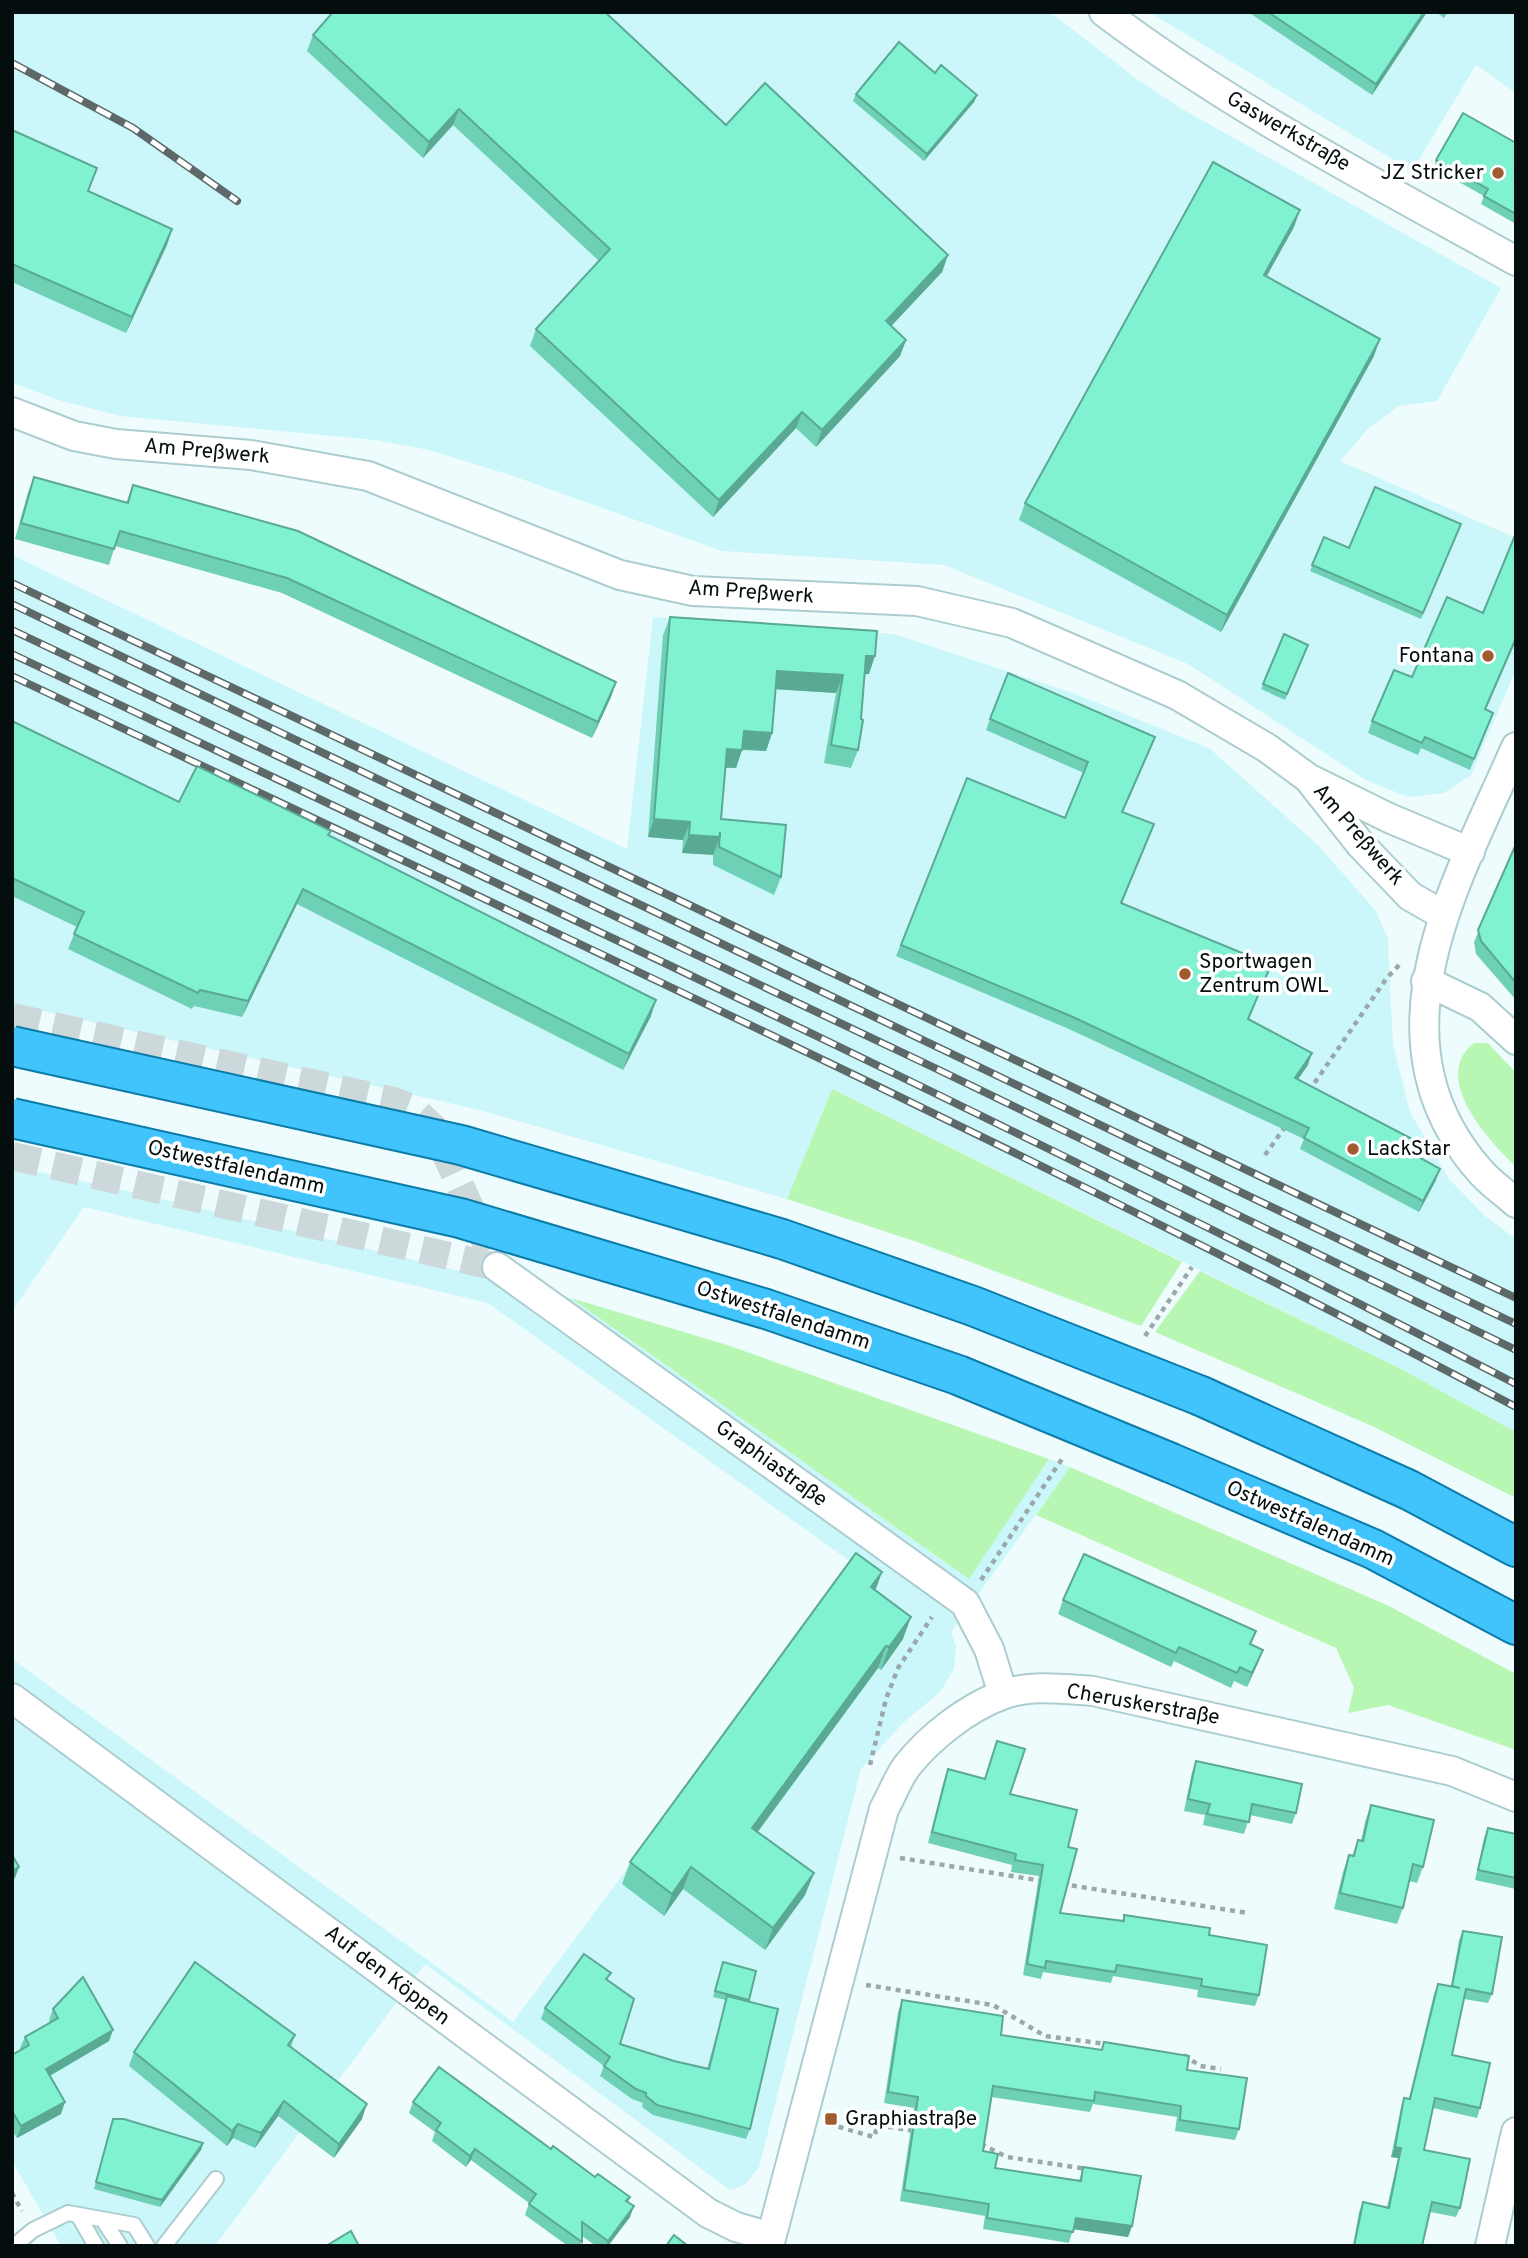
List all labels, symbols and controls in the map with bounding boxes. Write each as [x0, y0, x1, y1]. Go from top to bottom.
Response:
street label: Gaswerkstraße [1221, 86, 1355, 178]
place label: JZ Stricker [1380, 160, 1484, 187]
marker: JZ Stricker [1490, 165, 1506, 181]
street label: Am Preßwerk [143, 433, 271, 471]
street label: Am Preßwerk [687, 575, 815, 611]
place label: Fontana [1399, 643, 1474, 670]
marker: Fontana [1480, 648, 1496, 664]
street label: Am Preßwerk [1306, 778, 1410, 892]
place label: Sportwagen Zentrum OWL [1199, 949, 1329, 1000]
marker: Sportwagen Zentrum OWL [1177, 966, 1193, 982]
street label: Ostwestfalendamm [145, 1134, 327, 1202]
place label: LackStar [1367, 1136, 1450, 1163]
marker: LackStar [1345, 1141, 1361, 1157]
street label: Ostwestfalendamm [693, 1275, 873, 1357]
street label: Graphiastraße [710, 1414, 832, 1514]
street label: Ostwestfalendamm [1222, 1475, 1398, 1573]
street label: Cheruskerstraße [1064, 1678, 1222, 1732]
street label: Auf den Köppen [319, 1920, 455, 2032]
place label: Graphiastraße [845, 2106, 977, 2133]
marker: Graphiastraße [823, 2111, 839, 2127]

